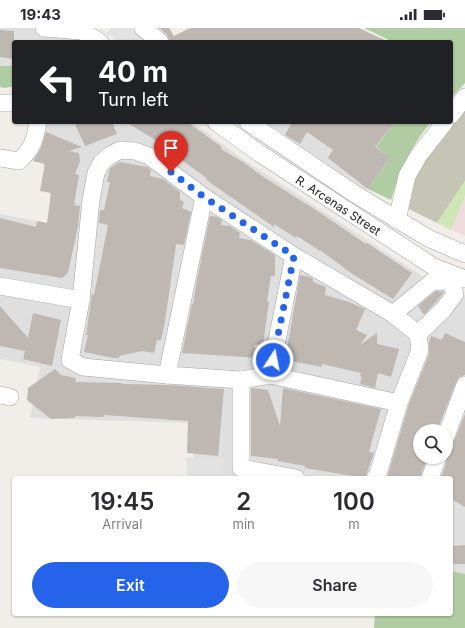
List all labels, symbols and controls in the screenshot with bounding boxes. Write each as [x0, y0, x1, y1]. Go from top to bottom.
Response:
text: 19:43 [20, 5, 61, 24]
text: 40 m [98, 55, 168, 89]
icon: left [32, 56, 84, 108]
text: Turn left [98, 89, 168, 110]
pin [154, 131, 188, 172]
icon: arrive [160, 137, 182, 159]
street label: R. Arcenas Street [293, 172, 384, 238]
position arrow [252, 339, 294, 381]
map controls [413, 424, 453, 464]
button: search [413, 424, 453, 464]
text: 19:45 [90, 487, 154, 516]
text: 2 [236, 487, 251, 516]
text: 100 [333, 487, 375, 516]
text: Arrival [102, 516, 142, 532]
text: min [233, 516, 255, 532]
text: m [348, 516, 360, 532]
button: Exit [32, 562, 229, 608]
button: Share [237, 562, 433, 608]

